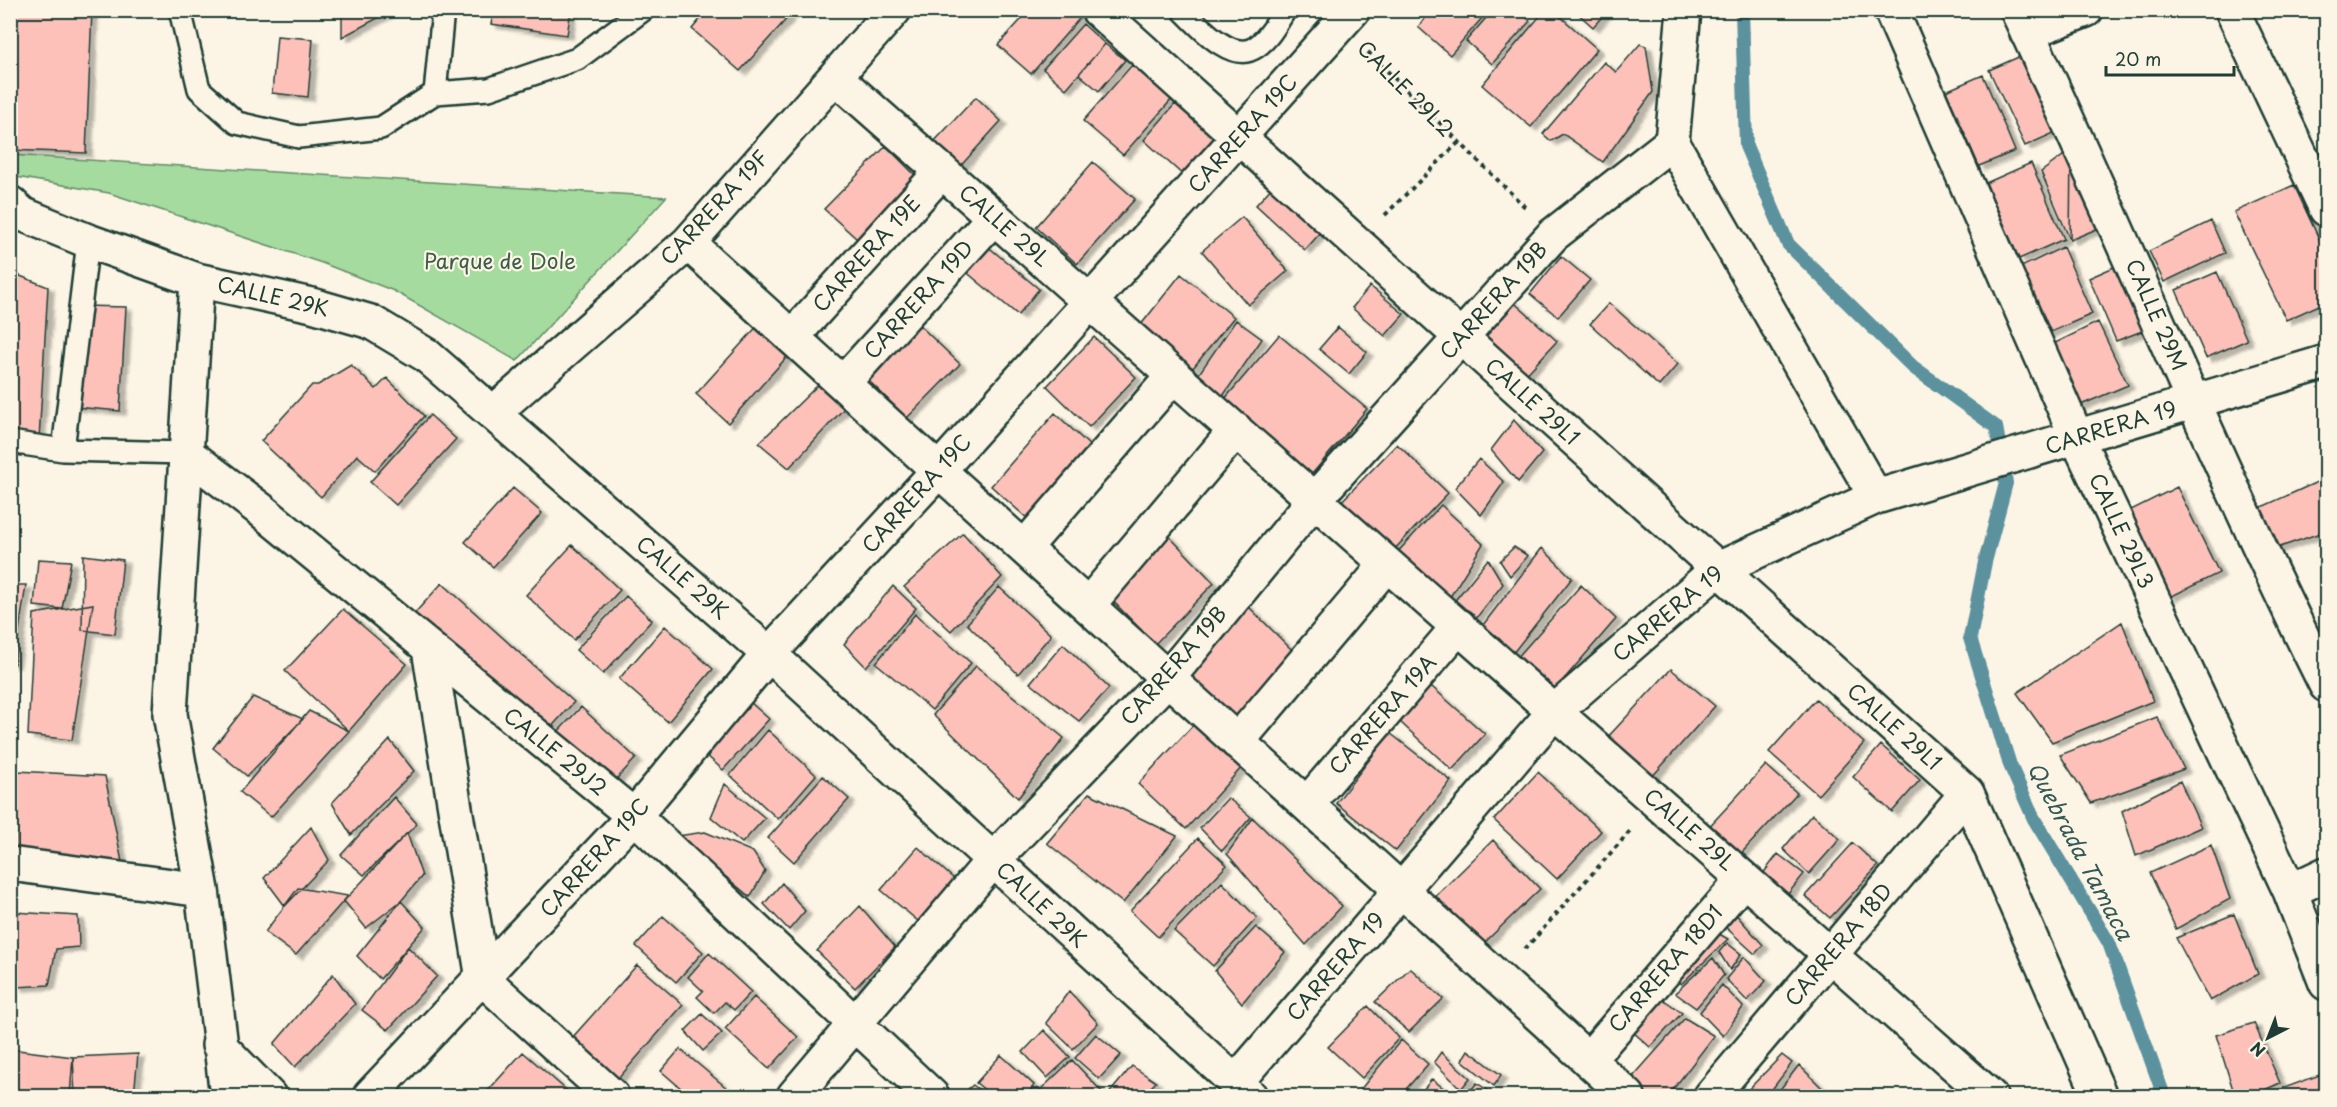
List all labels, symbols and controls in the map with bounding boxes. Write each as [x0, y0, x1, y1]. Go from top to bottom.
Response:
street label: CALLE 29L2 [1351, 32, 1462, 143]
scale bar [2106, 39, 2234, 77]
text: 20 m [2115, 45, 2161, 72]
street label: CARRERA 19C [1179, 66, 1304, 199]
street label: CARRERA 19F [652, 142, 775, 271]
street label: CALLE 29L [953, 176, 1058, 273]
street label: CARRERA 19E [804, 187, 927, 318]
street label: CARRERA 19D [855, 232, 980, 365]
street label: CARRERA 19B [1431, 234, 1554, 366]
park label: Parque de Dole [424, 244, 576, 276]
street label: CALLE 29M [2119, 253, 2197, 375]
street label: CALLE 29K [214, 267, 333, 323]
street label: CALLE 29L1 [1479, 349, 1588, 452]
street label: CARRERA 19 [2041, 391, 2180, 461]
street label: CARRERA 19C [853, 426, 978, 559]
street label: CALLE 29L3 [2082, 467, 2164, 593]
street label: CALLE 29K [630, 527, 737, 626]
street label: CARRERA 19 [1604, 557, 1729, 668]
street label: CARRERA 19B [1112, 598, 1233, 731]
street label: CARRERA 19A [1320, 646, 1443, 781]
street label: CALLE 29L1 [1841, 674, 1950, 777]
street label: CALLE 29J2 [497, 699, 615, 802]
water label: Quebrada Tamaca [2020, 755, 2143, 946]
street label: CALLE 29L [1638, 780, 1743, 877]
street label: CARRERA 19C [531, 790, 656, 923]
street label: CALLE 29K [990, 853, 1095, 954]
street label: CARRERA 18D [1776, 875, 1899, 1012]
street label: CARRERA 18D1 [1600, 897, 1729, 1039]
street label: CARRERA 19 [1278, 904, 1391, 1027]
north arrow [2238, 1008, 2298, 1068]
text: N [2245, 1037, 2270, 1063]

